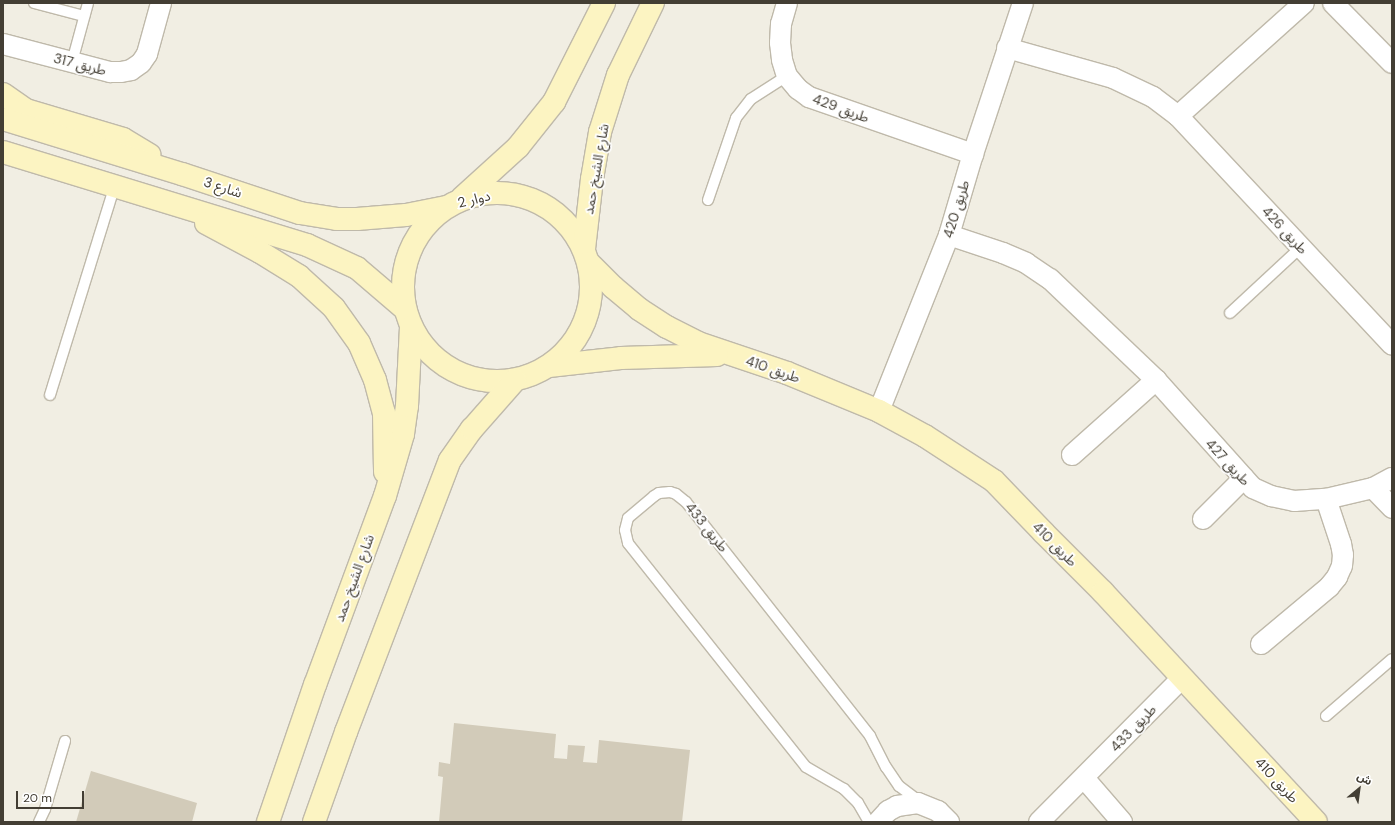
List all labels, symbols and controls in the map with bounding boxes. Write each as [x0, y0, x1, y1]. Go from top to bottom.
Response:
street label: طريق 317 [52, 49, 108, 79]
street label: طريق 429 [810, 90, 872, 126]
street label: شارع الشيخ حمد [580, 122, 612, 216]
street label: شارع 3 [202, 173, 244, 201]
street label: طريق 420 [939, 178, 973, 240]
street label: دوار 2 [456, 187, 492, 211]
street label: طريق 426 [1259, 203, 1311, 257]
street label: طريق 410 [744, 352, 802, 386]
street label: طريق 427 [1202, 435, 1254, 489]
street label: طريق 433 [682, 499, 732, 555]
street label: طريق 410 [1029, 518, 1081, 570]
street label: شارع الشيخ حمد [330, 532, 378, 624]
street label: طريق 433 [1107, 701, 1159, 755]
street label: طريق 410 [1252, 754, 1302, 806]
north arrow [1339, 769, 1379, 809]
text: ش [1355, 769, 1375, 788]
scale bar [18, 783, 86, 809]
text: 20 m [23, 790, 52, 806]

